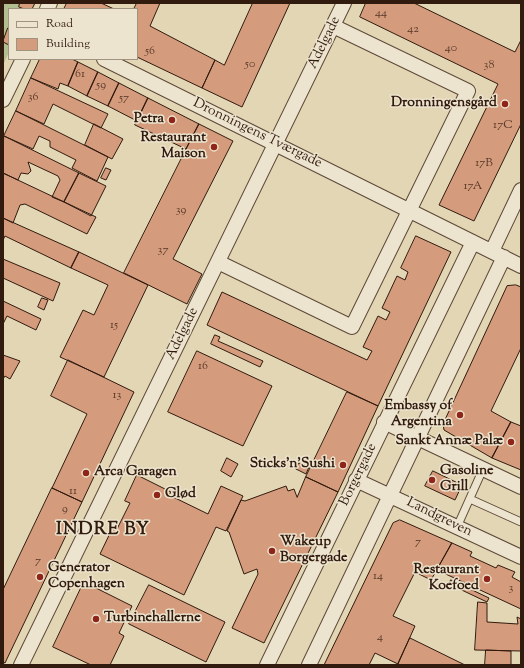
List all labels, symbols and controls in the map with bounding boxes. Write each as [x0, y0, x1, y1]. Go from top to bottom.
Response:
house number: 44 [375, 7, 387, 21]
legend [8, 8, 138, 60]
street label: Adelgade [305, 14, 345, 72]
text: Road [46, 15, 73, 33]
house number: 42 [407, 23, 419, 37]
text: Building [46, 35, 90, 53]
house number: 40 [445, 42, 457, 56]
house number: 56 [145, 45, 155, 59]
house number: 50 [245, 58, 255, 72]
house number: 38 [484, 59, 494, 73]
house number: 61 [75, 68, 85, 82]
house number: 59 [96, 79, 106, 93]
house number: 36 [28, 91, 38, 105]
house number: 57 [119, 92, 129, 106]
street label: Dronningens Tværgade [190, 95, 324, 173]
place label: Dronningensgård [391, 96, 497, 112]
marker: Dronningensgård [500, 99, 510, 109]
place label: Petra [134, 112, 164, 128]
marker: Petra [167, 115, 177, 125]
house number: 17C [493, 119, 513, 133]
place label: Restaurant Maison [141, 131, 206, 164]
marker: Restaurant Maison [209, 142, 219, 152]
house number: 17B [475, 157, 493, 171]
house number: 17A [463, 180, 483, 194]
house number: 39 [176, 204, 186, 218]
house number: 37 [158, 244, 168, 258]
street label: Adelgade [163, 305, 203, 363]
house number: 15 [110, 319, 118, 333]
house number: 16 [198, 360, 208, 374]
house number: 13 [113, 389, 121, 403]
place label: Embassy of Argentina [385, 399, 452, 432]
marker: Embassy of Argentina [455, 410, 465, 420]
place label: Sankt Annæ Palæ [395, 434, 503, 450]
marker: Sankt Annæ Palæ [506, 437, 516, 447]
street label: Borgergade [337, 441, 381, 509]
place label: Sticks'n'Sushi [250, 457, 335, 473]
marker: Sticks'n'Sushi [338, 460, 348, 470]
place label: Gasoline Grill [440, 464, 494, 496]
place label: Arca Garagen [94, 465, 177, 481]
marker: Arca Garagen [81, 468, 91, 478]
marker: Gasoline Grill [427, 475, 437, 485]
house number: 11 [69, 485, 77, 499]
place label: Glød [165, 487, 196, 503]
marker: Glød [152, 490, 162, 500]
street label: Landgreven [403, 495, 475, 541]
house number: 9 [62, 503, 68, 517]
district label: INDRE BY [56, 520, 150, 542]
place label: Wakeup Borgergade [280, 535, 348, 568]
house number: 7 [415, 536, 421, 550]
marker: Wakeup Borgergade [267, 546, 277, 556]
house number: 7 [35, 555, 41, 569]
place label: Generator Copenhagen [48, 561, 125, 594]
place label: Restaurant Koefoed [414, 563, 479, 596]
house number: 14 [373, 570, 383, 584]
marker: Generator Copenhagen [35, 572, 45, 582]
marker: Restaurant Koefoed [482, 574, 492, 584]
house number: 3 [509, 582, 513, 596]
place label: Turbinehallerne [104, 611, 201, 627]
marker: Turbinehallerne [91, 614, 101, 624]
house number: 4 [377, 631, 383, 645]

